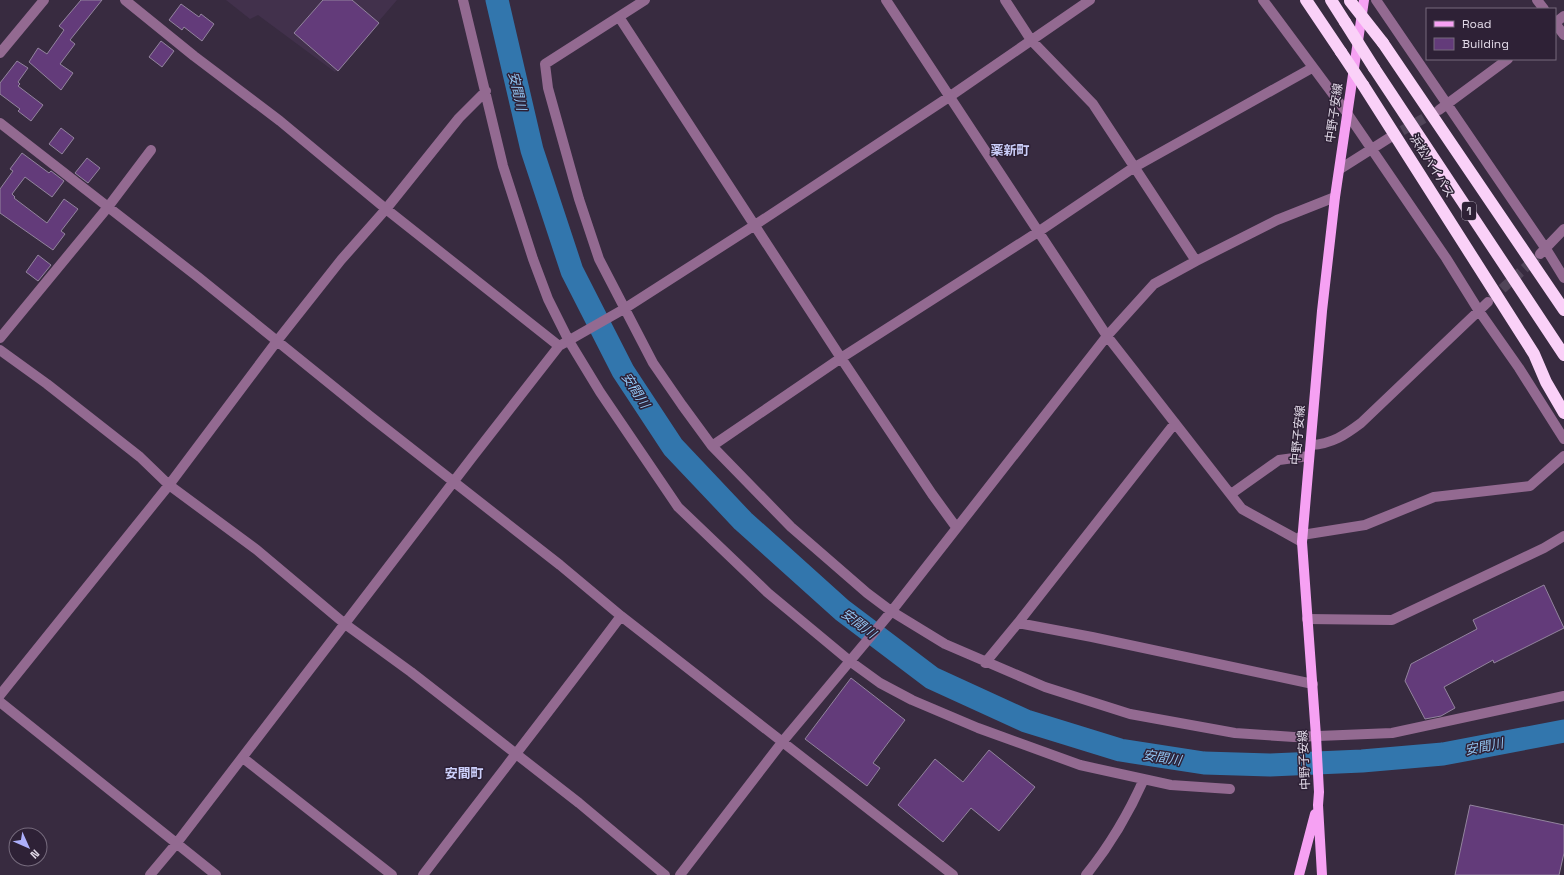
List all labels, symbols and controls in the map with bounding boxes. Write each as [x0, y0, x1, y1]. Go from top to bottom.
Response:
legend [1426, 8, 1556, 60]
text: Road [1462, 16, 1491, 32]
text: Building [1462, 36, 1509, 52]
water label: 安間川 [505, 70, 531, 114]
street label: 中野子安線 [1322, 82, 1346, 144]
street label: 浜松バイパス [1406, 131, 1458, 201]
district label: 薬新町 [990, 142, 1030, 159]
road number: 1 [1462, 202, 1476, 220]
water label: 安間川 [618, 369, 654, 413]
street label: 中野子安線 [1287, 404, 1309, 466]
water label: 安間川 [838, 605, 881, 643]
street label: 中野子安線 [1294, 730, 1314, 790]
water label: 安間川 [1463, 734, 1507, 759]
water label: 安間川 [1141, 746, 1184, 769]
district label: 安間町 [444, 765, 484, 782]
north arrow [8, 827, 48, 867]
text: N [28, 847, 43, 862]

